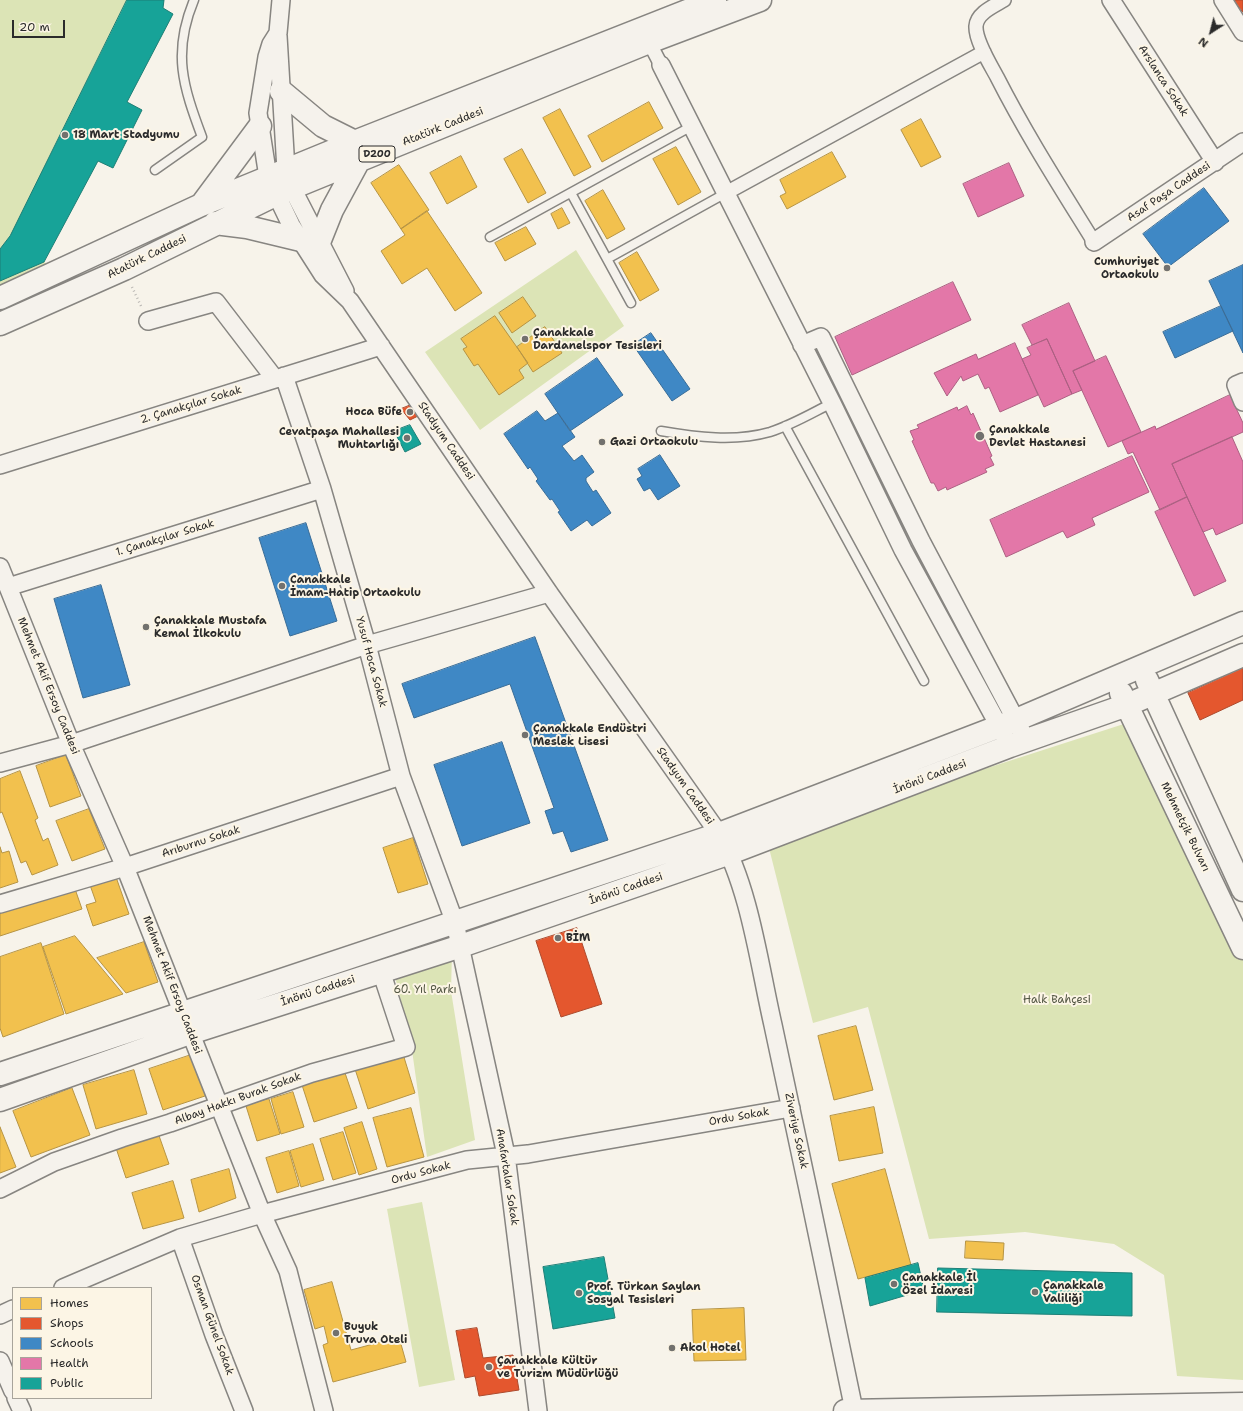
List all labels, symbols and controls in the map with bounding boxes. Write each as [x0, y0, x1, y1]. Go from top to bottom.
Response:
scale bar [14, 12, 67, 38]
north arrow [1191, 12, 1231, 52]
text: 20 m [19, 19, 50, 35]
text: N [1196, 33, 1212, 51]
street label: Arslanca Sokak [1135, 43, 1191, 119]
street label: Atatürk Caddesi [400, 105, 486, 149]
place label: 18 Mart Stadyumu [73, 128, 180, 142]
marker: 18 Mart Stadyumu [60, 130, 70, 140]
road number: D200 [359, 146, 395, 162]
street label: Asaf Paşa Caddesi [1125, 159, 1213, 225]
street label: Atatürk Caddesi [105, 232, 189, 282]
place label: Cumhuriyet Ortaokulu [1094, 255, 1159, 281]
marker: Cumhuriyet Ortaokulu [1162, 263, 1172, 273]
place label: Çanakkale Dardanelspor Tesisleri [533, 326, 662, 352]
marker: Çanakkale Dardanelspor Tesisleri [520, 334, 530, 344]
street label: 2. Çanakçılar Sokak [139, 383, 243, 427]
street label: Stadyum Caddesi [415, 399, 477, 483]
place label: Hoca Büfe [346, 405, 402, 419]
marker: Hoca Büfe [405, 407, 415, 417]
place label: Çanakkale Devlet Hastanesi [989, 423, 1086, 449]
place label: Cevatpaşa Mahallesi Muhtarlığı [279, 425, 399, 451]
marker: Çanakkale Devlet Hastanesi [974, 430, 986, 442]
marker: Cevatpaşa Mahallesi Muhtarlığı [402, 433, 412, 443]
place label: Gazi Ortaokulu [610, 435, 698, 449]
marker: Gazi Ortaokulu [597, 437, 607, 447]
street label: 1. Çanakçılar Sokak [114, 517, 216, 559]
place label: Çanakkale İmam-Hatip Ortaokulu [290, 573, 421, 599]
marker: Çanakkale İmam-Hatip Ortaokulu [277, 581, 287, 591]
place label: Çanakkale Mustafa Kemal İlkokulu [154, 614, 266, 640]
street label: Mehmet Akif Ersoy Caddesi [14, 615, 82, 757]
street label: Yusuf Hoca Sokak [353, 615, 389, 709]
marker: Çanakkale Mustafa Kemal İlkokulu [141, 622, 151, 632]
place label: Çanakkale Endüstri Meslek Lisesi [533, 722, 646, 748]
marker: Çanakkale Endüstri Meslek Lisesi [520, 730, 530, 740]
street label: Stadyum Caddesi [653, 745, 717, 827]
street label: İnönü Caddesi [892, 757, 968, 797]
street label: Mehmetçik Bulvarı [1158, 780, 1212, 874]
street label: Arıburnu Sokak [160, 823, 242, 861]
street label: İnönü Caddesi [587, 870, 665, 908]
street label: Mehmet Akif Ersoy Caddesi [140, 914, 204, 1056]
place label: BİM [566, 931, 590, 945]
marker: BİM [553, 933, 563, 943]
street label: İnönü Caddesi [279, 973, 357, 1009]
park label: 60. Yıl Parkı [393, 983, 457, 997]
park label: Halk Bahçesi [1023, 993, 1091, 1007]
street label: Albay Hakkı Burak Sokak [173, 1070, 303, 1128]
street label: Ziveriye Sokak [782, 1092, 810, 1170]
street label: Ordu Sokak [708, 1105, 770, 1129]
street label: Anafartalar Sokak [493, 1127, 521, 1227]
street label: Ordu Sokak [390, 1159, 452, 1187]
place label: Çanakkale İl Özel İdaresi [902, 1271, 977, 1297]
street label: Osman Günel Sokak [188, 1273, 236, 1377]
marker: Çanakkale İl Özel İdaresi [889, 1279, 899, 1289]
place label: Çanakkale Valiliği [1043, 1279, 1104, 1305]
place label: Prof. Türkan Saylan Sosyal Tesisleri [587, 1280, 701, 1306]
legend [12, 1287, 152, 1399]
marker: Çanakkale Valiliği [1030, 1287, 1040, 1297]
marker: Prof. Türkan Saylan Sosyal Tesisleri [574, 1288, 584, 1298]
text: Homes [50, 1295, 89, 1311]
text: Shops [50, 1315, 84, 1331]
place label: Buyuk Truva Oteli [344, 1320, 407, 1346]
marker: Buyuk Truva Oteli [331, 1328, 341, 1338]
text: Schools [50, 1335, 94, 1351]
place label: Akol Hotel [680, 1341, 741, 1355]
marker: Akol Hotel [667, 1343, 677, 1353]
place label: Çanakkale Kültür ve Turizm Müdürlüğü [497, 1354, 619, 1380]
text: Health [50, 1355, 89, 1371]
marker: Çanakkale Kültür ve Turizm Müdürlüğü [484, 1362, 494, 1372]
text: Public [50, 1375, 84, 1391]

